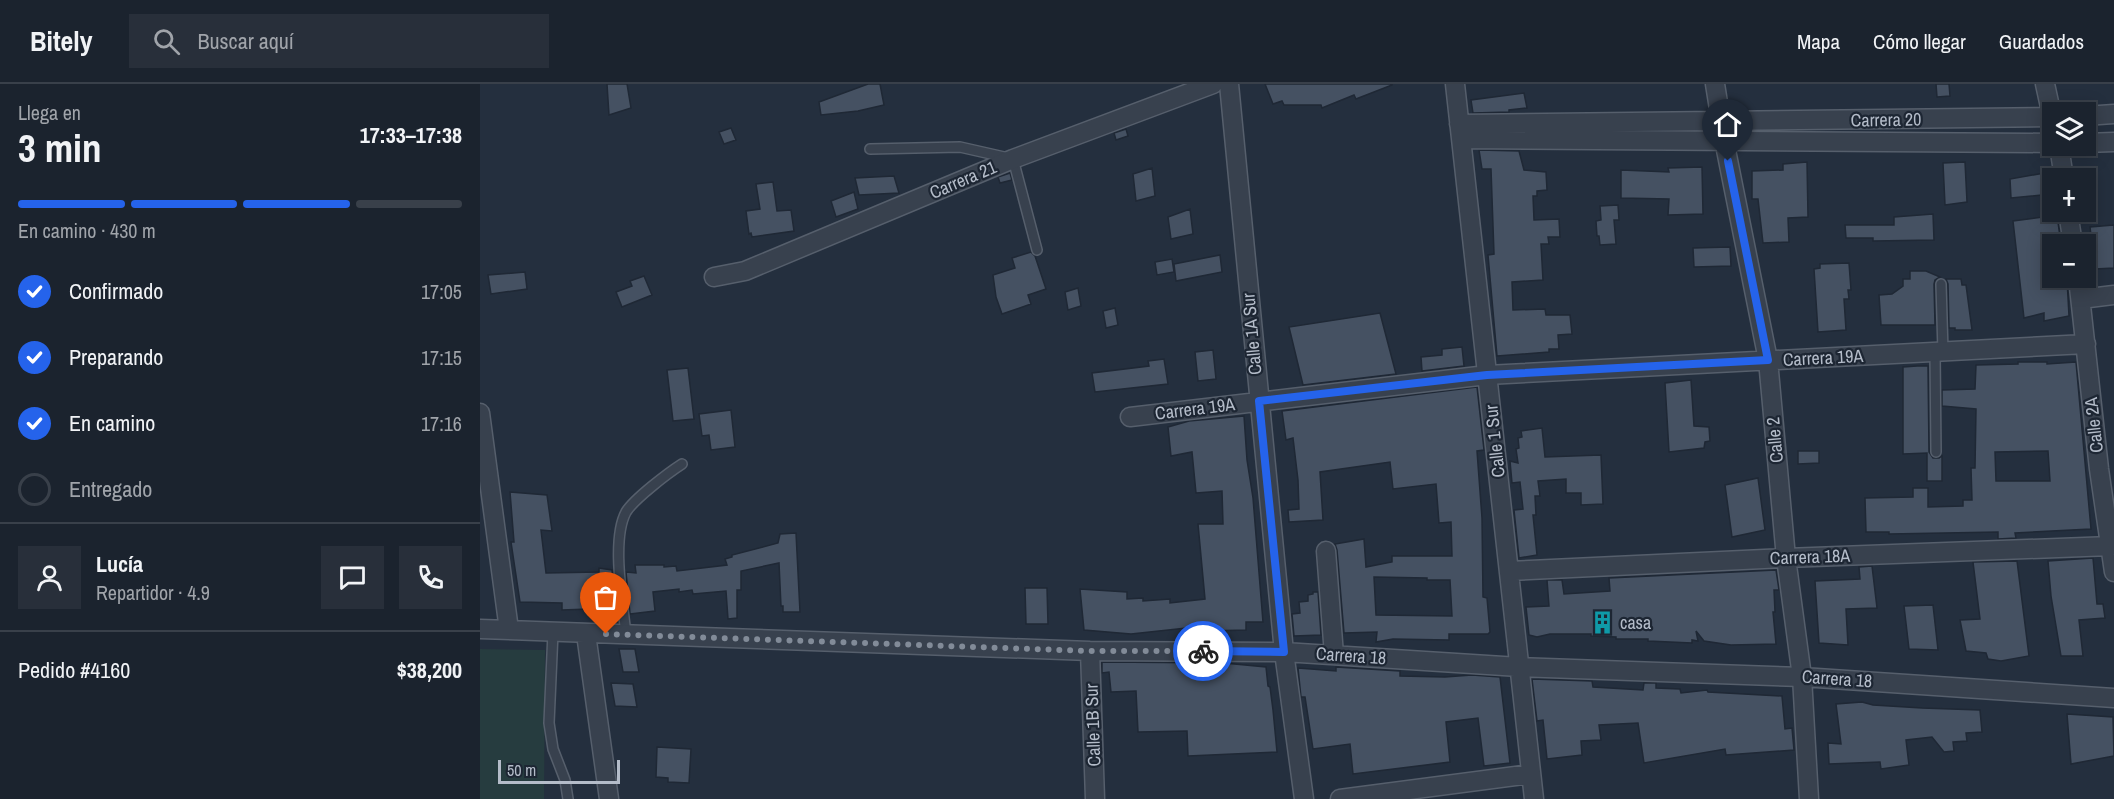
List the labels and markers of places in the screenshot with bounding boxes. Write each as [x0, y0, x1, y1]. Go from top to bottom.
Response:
pin [1702, 99, 1753, 161]
pin [580, 572, 631, 634]
building icon: casa [1589, 610, 1615, 636]
place label: casa [1620, 610, 1651, 635]

